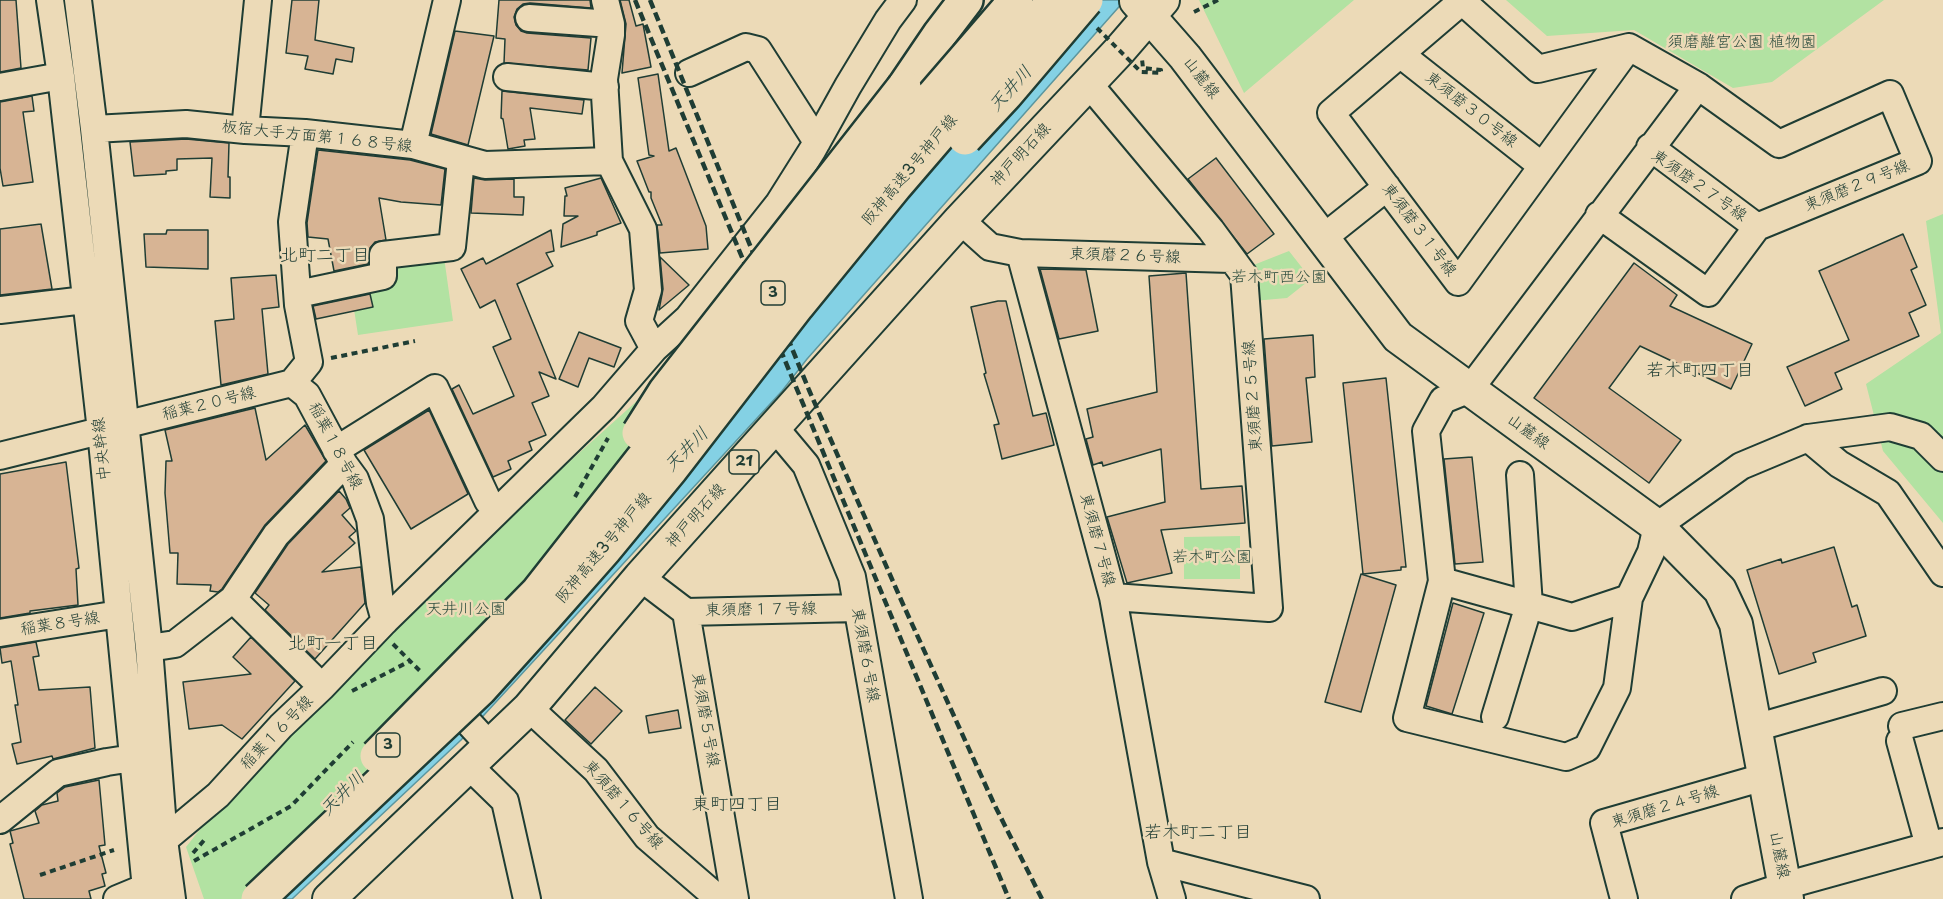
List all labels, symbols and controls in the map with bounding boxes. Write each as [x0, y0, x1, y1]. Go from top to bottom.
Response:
park label: 須磨離宮公園 植物園 [1667, 33, 1817, 53]
street label: 山麓線 [1179, 53, 1223, 103]
water label: 天井川 [985, 62, 1037, 116]
street label: 東須磨３０号線 [1421, 68, 1521, 152]
street label: 阪神高速3号神戸線 [858, 111, 962, 229]
street label: 板宿大手方面第１６８号線 [221, 117, 413, 157]
street label: 神戸明石線 [987, 119, 1055, 191]
street label: 東須磨２７号線 [1648, 146, 1750, 226]
street label: 東須磨２９号線 [1801, 156, 1913, 216]
street label: 東須磨３１号線 [1378, 179, 1460, 281]
street label: 東須磨２６号線 [1069, 244, 1181, 268]
district label: 北町二丁目 [280, 245, 370, 267]
park label: 若木町西公園 [1231, 268, 1327, 288]
road number: 3 [761, 281, 785, 305]
street label: 東須磨２５号線 [1240, 339, 1266, 453]
district label: 若木町四丁目 [1646, 360, 1754, 382]
street label: 稲葉２０号線 [160, 383, 258, 425]
street label: 稲葉１８号線 [304, 399, 366, 493]
street label: 山麓線 [1503, 410, 1553, 454]
street label: 中央幹線 [89, 416, 115, 482]
water label: 天井川 [660, 423, 714, 477]
road number: 21 [729, 450, 759, 474]
street label: 神戸明石線 [662, 480, 730, 552]
street label: 阪神高速3号神戸線 [552, 489, 656, 607]
street label: 東須磨７号線 [1075, 491, 1119, 589]
park label: 若木町公園 [1172, 548, 1252, 568]
street label: 東須磨１７号線 [705, 599, 817, 621]
park label: 天井川公園 [426, 600, 506, 620]
street label: 東須磨６号線 [847, 606, 883, 704]
street label: 稲葉８号線 [19, 608, 101, 640]
district label: 北町一丁目 [288, 633, 378, 655]
street label: 東須磨５号線 [687, 671, 723, 769]
street label: 稲葉１６号線 [237, 692, 317, 774]
road number: 3 [376, 733, 400, 757]
street label: 東須磨１６号線 [579, 756, 667, 854]
water label: 天井川 [316, 767, 370, 821]
street label: 東須磨２４号線 [1609, 781, 1721, 833]
district label: 東町四丁目 [692, 794, 782, 816]
district label: 若木町二丁目 [1144, 822, 1252, 844]
street label: 山麓線 [1765, 830, 1793, 880]

